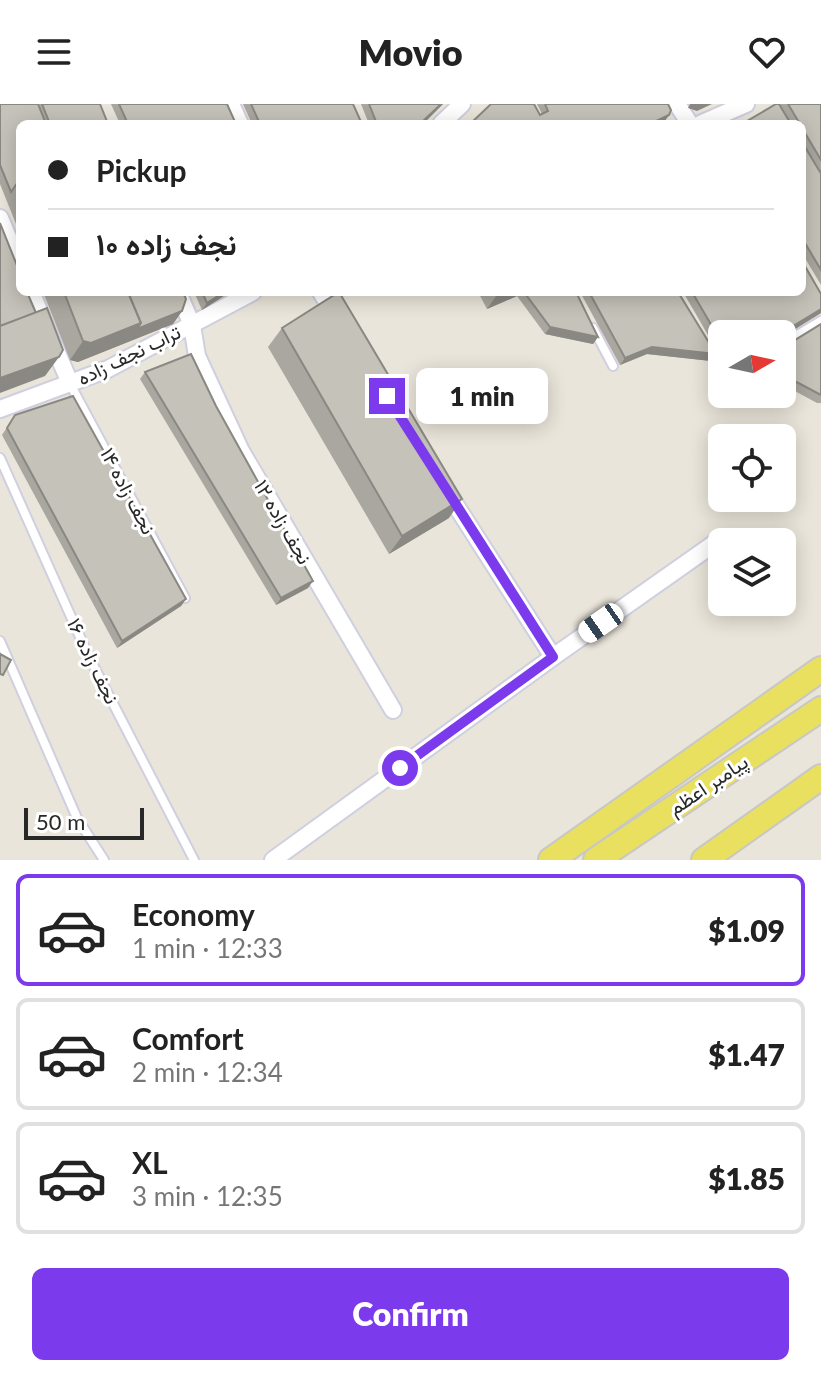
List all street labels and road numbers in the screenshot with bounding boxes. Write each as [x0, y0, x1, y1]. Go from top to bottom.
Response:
street label: تراب نجف زاده [73, 319, 185, 391]
street label: نجف زاده ۱۴ [94, 443, 162, 539]
street label: نجف زاده ۱۲ [248, 475, 318, 569]
street label: نجف زاده ۱۶ [61, 614, 125, 708]
street label: پیامبر اعظم [663, 749, 754, 822]

